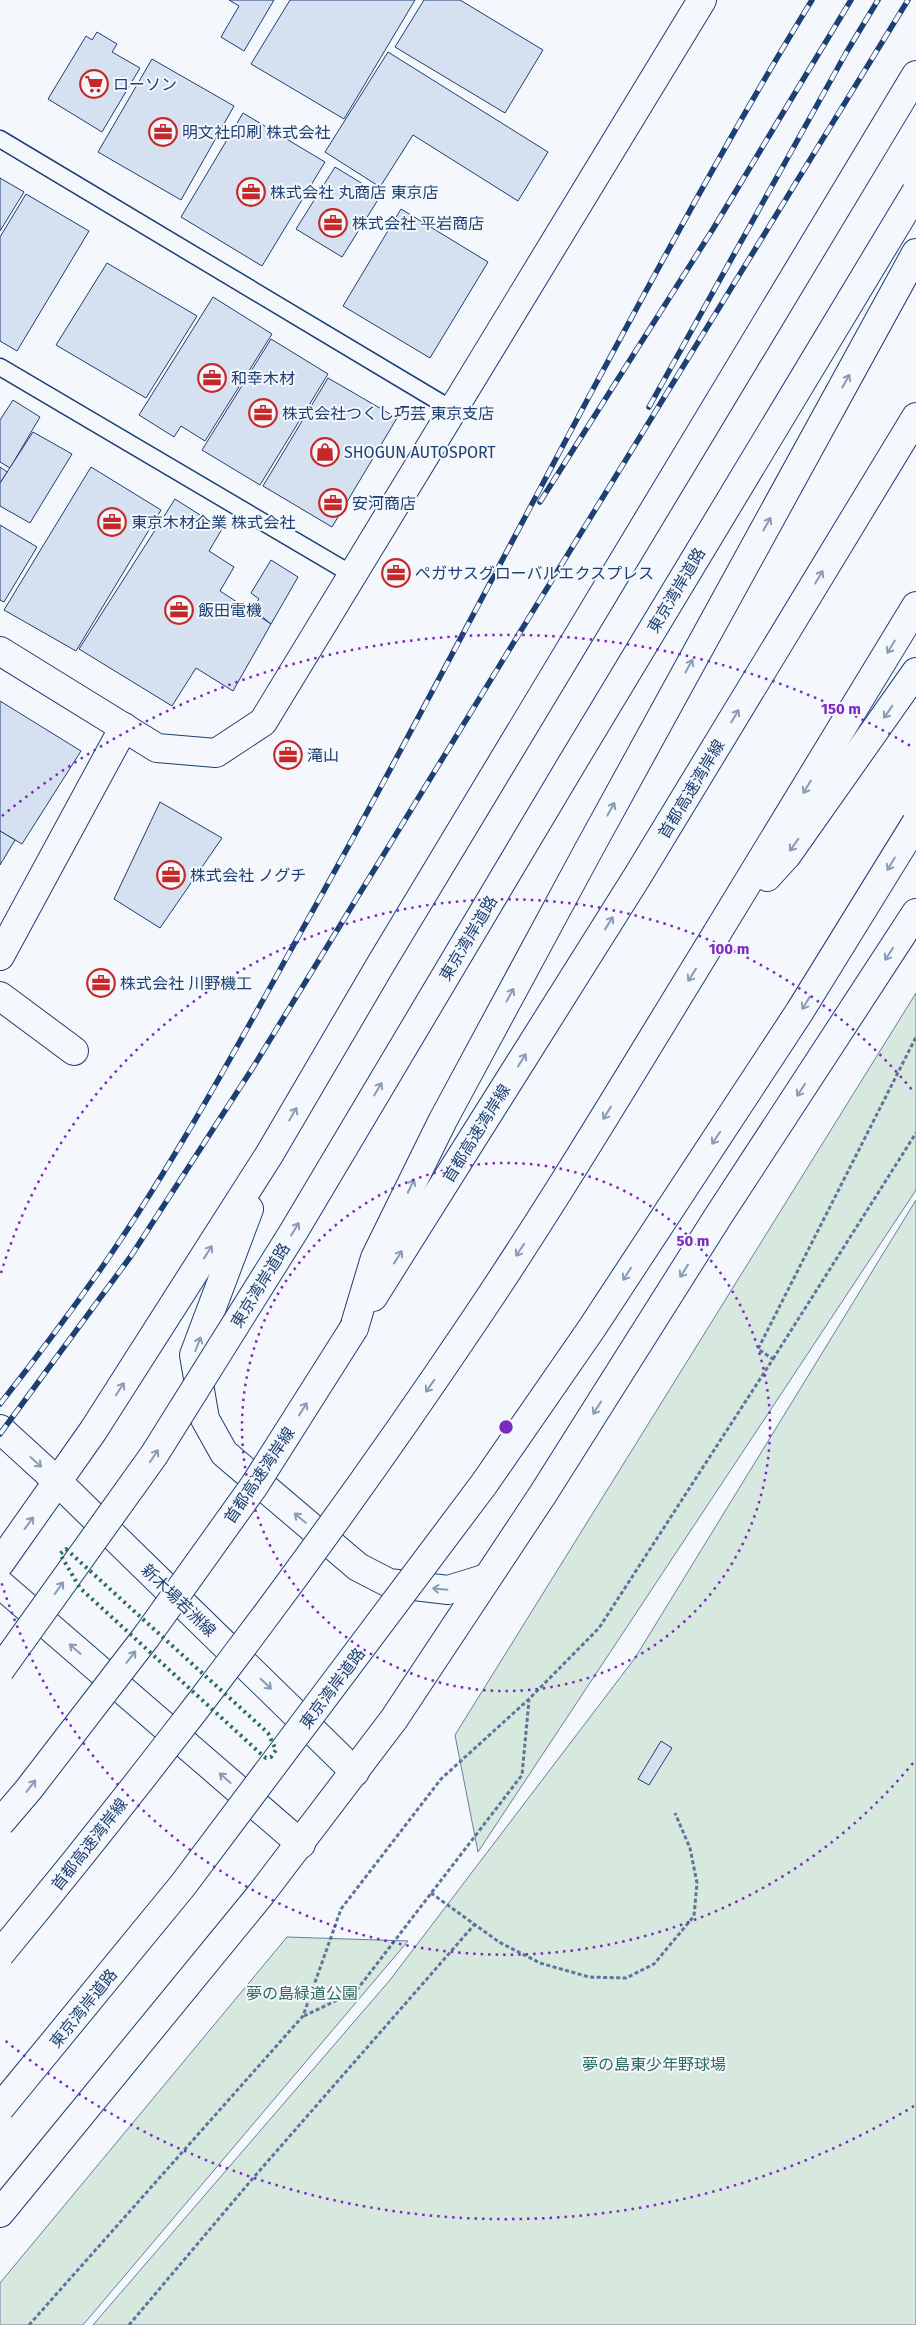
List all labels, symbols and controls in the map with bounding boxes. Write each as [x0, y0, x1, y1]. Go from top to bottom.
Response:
supermarket icon: ローソン [79, 69, 109, 99]
place label: ローソン [113, 75, 177, 94]
office icon: 明文社印刷 株式会社 [148, 117, 178, 147]
place label: 明文社印刷 株式会社 [182, 123, 330, 142]
office icon: 株式会社 丸商店 東京店 [236, 177, 266, 207]
place label: 株式会社 丸商店 東京店 [270, 183, 438, 202]
office icon: 株式会社 平岩商店 [318, 208, 348, 238]
place label: 株式会社 平岩商店 [352, 214, 484, 233]
office icon: 和幸木材 [197, 363, 227, 393]
place label: 和幸木材 [231, 369, 295, 388]
one-way arrow [841, 374, 851, 389]
office icon: 株式会社つくし巧芸 東京支店 [248, 398, 278, 428]
place label: 株式会社つくし巧芸 東京支店 [282, 404, 494, 423]
shop icon: SHOGUN AUTOSPORT [310, 437, 340, 467]
place label: SHOGUN AUTOSPORT [344, 443, 496, 462]
office icon: 安河商店 [318, 488, 348, 518]
place label: 安河商店 [352, 494, 416, 513]
office icon: 東京木材企業 株式会社 [97, 507, 127, 537]
place label: 東京木材企業 株式会社 [131, 513, 295, 532]
one-way arrow [763, 517, 773, 531]
street label: 東京湾岸道路 [644, 544, 709, 636]
office icon: ペガサスグローバルエクスプレス [381, 558, 411, 588]
place label: ペガサスグローバルエクスプレス [415, 564, 654, 583]
one-way arrow [815, 571, 825, 585]
office icon: 飯田電機 [164, 595, 194, 625]
place label: 飯田電機 [198, 601, 262, 620]
one-way arrow [885, 640, 895, 654]
one-way arrow [684, 659, 694, 674]
text: 150 m [821, 700, 861, 718]
one-way arrow [883, 705, 893, 719]
one-way arrow [731, 710, 741, 724]
street label: 首都高速湾岸線 [654, 736, 728, 842]
office icon: 滝山 [273, 740, 303, 770]
place label: 滝山 [307, 746, 339, 765]
one-way arrow [802, 779, 812, 793]
one-way arrow [606, 801, 616, 816]
one-way arrow [789, 837, 799, 851]
one-way arrow [885, 857, 895, 871]
office icon: 株式会社 ノグチ [156, 860, 186, 890]
place label: 株式会社 ノグチ [190, 866, 306, 885]
street label: 東京湾岸道路 [436, 892, 501, 984]
one-way arrow [604, 916, 614, 930]
text: 100 m [709, 940, 749, 958]
one-way arrow [884, 947, 895, 961]
one-way arrow [686, 967, 696, 981]
office icon: 株式会社 川野機工 [86, 968, 116, 998]
place label: 株式会社 川野機工 [120, 974, 252, 993]
one-way arrow [505, 988, 515, 1003]
one-way arrow [800, 995, 810, 1009]
one-way arrow [517, 1054, 527, 1068]
street label: 首都高速湾岸線 [439, 1081, 514, 1186]
one-way arrow [374, 1083, 384, 1097]
one-way arrow [795, 1083, 806, 1097]
one-way arrow [601, 1106, 611, 1120]
one-way arrow [289, 1107, 299, 1121]
one-way arrow [711, 1131, 721, 1145]
one-way arrow [407, 1179, 416, 1194]
one-way arrow [291, 1222, 301, 1236]
text: 50 m [676, 1232, 710, 1250]
street label: 東京湾岸道路 [227, 1240, 294, 1331]
one-way arrow [514, 1243, 524, 1257]
one-way arrow [202, 1245, 213, 1259]
one-way arrow [393, 1250, 404, 1264]
one-way arrow [679, 1263, 689, 1277]
one-way arrow [622, 1267, 632, 1281]
one-way arrow [194, 1337, 203, 1353]
one-way arrow [425, 1379, 435, 1393]
one-way arrow [115, 1382, 125, 1396]
one-way arrow [592, 1401, 602, 1415]
one-way arrow [298, 1402, 308, 1416]
centre of rings [497, 1418, 515, 1436]
street label: 首都高速湾岸線 [220, 1424, 299, 1527]
one-way arrow [149, 1449, 159, 1463]
one-way arrow [30, 1456, 42, 1468]
one-way arrow [294, 1512, 307, 1523]
one-way arrow [23, 1517, 34, 1530]
street label: 新木場若洲線 [138, 1560, 220, 1641]
one-way arrow [54, 1581, 64, 1595]
one-way arrow [432, 1584, 448, 1594]
one-way arrow [69, 1644, 82, 1655]
street label: 東京湾岸道路 [296, 1644, 369, 1732]
one-way arrow [125, 1651, 136, 1664]
one-way arrow [260, 1678, 272, 1691]
one-way arrow [218, 1772, 231, 1784]
one-way arrow [26, 1780, 37, 1793]
street label: 首都高速湾岸線 [47, 1794, 131, 1894]
street label: 東京湾岸道路 [46, 1965, 121, 2052]
park label: 夢の島緑道公園 [246, 1984, 358, 2003]
park label: 夢の島東少年野球場 [582, 2055, 726, 2074]

